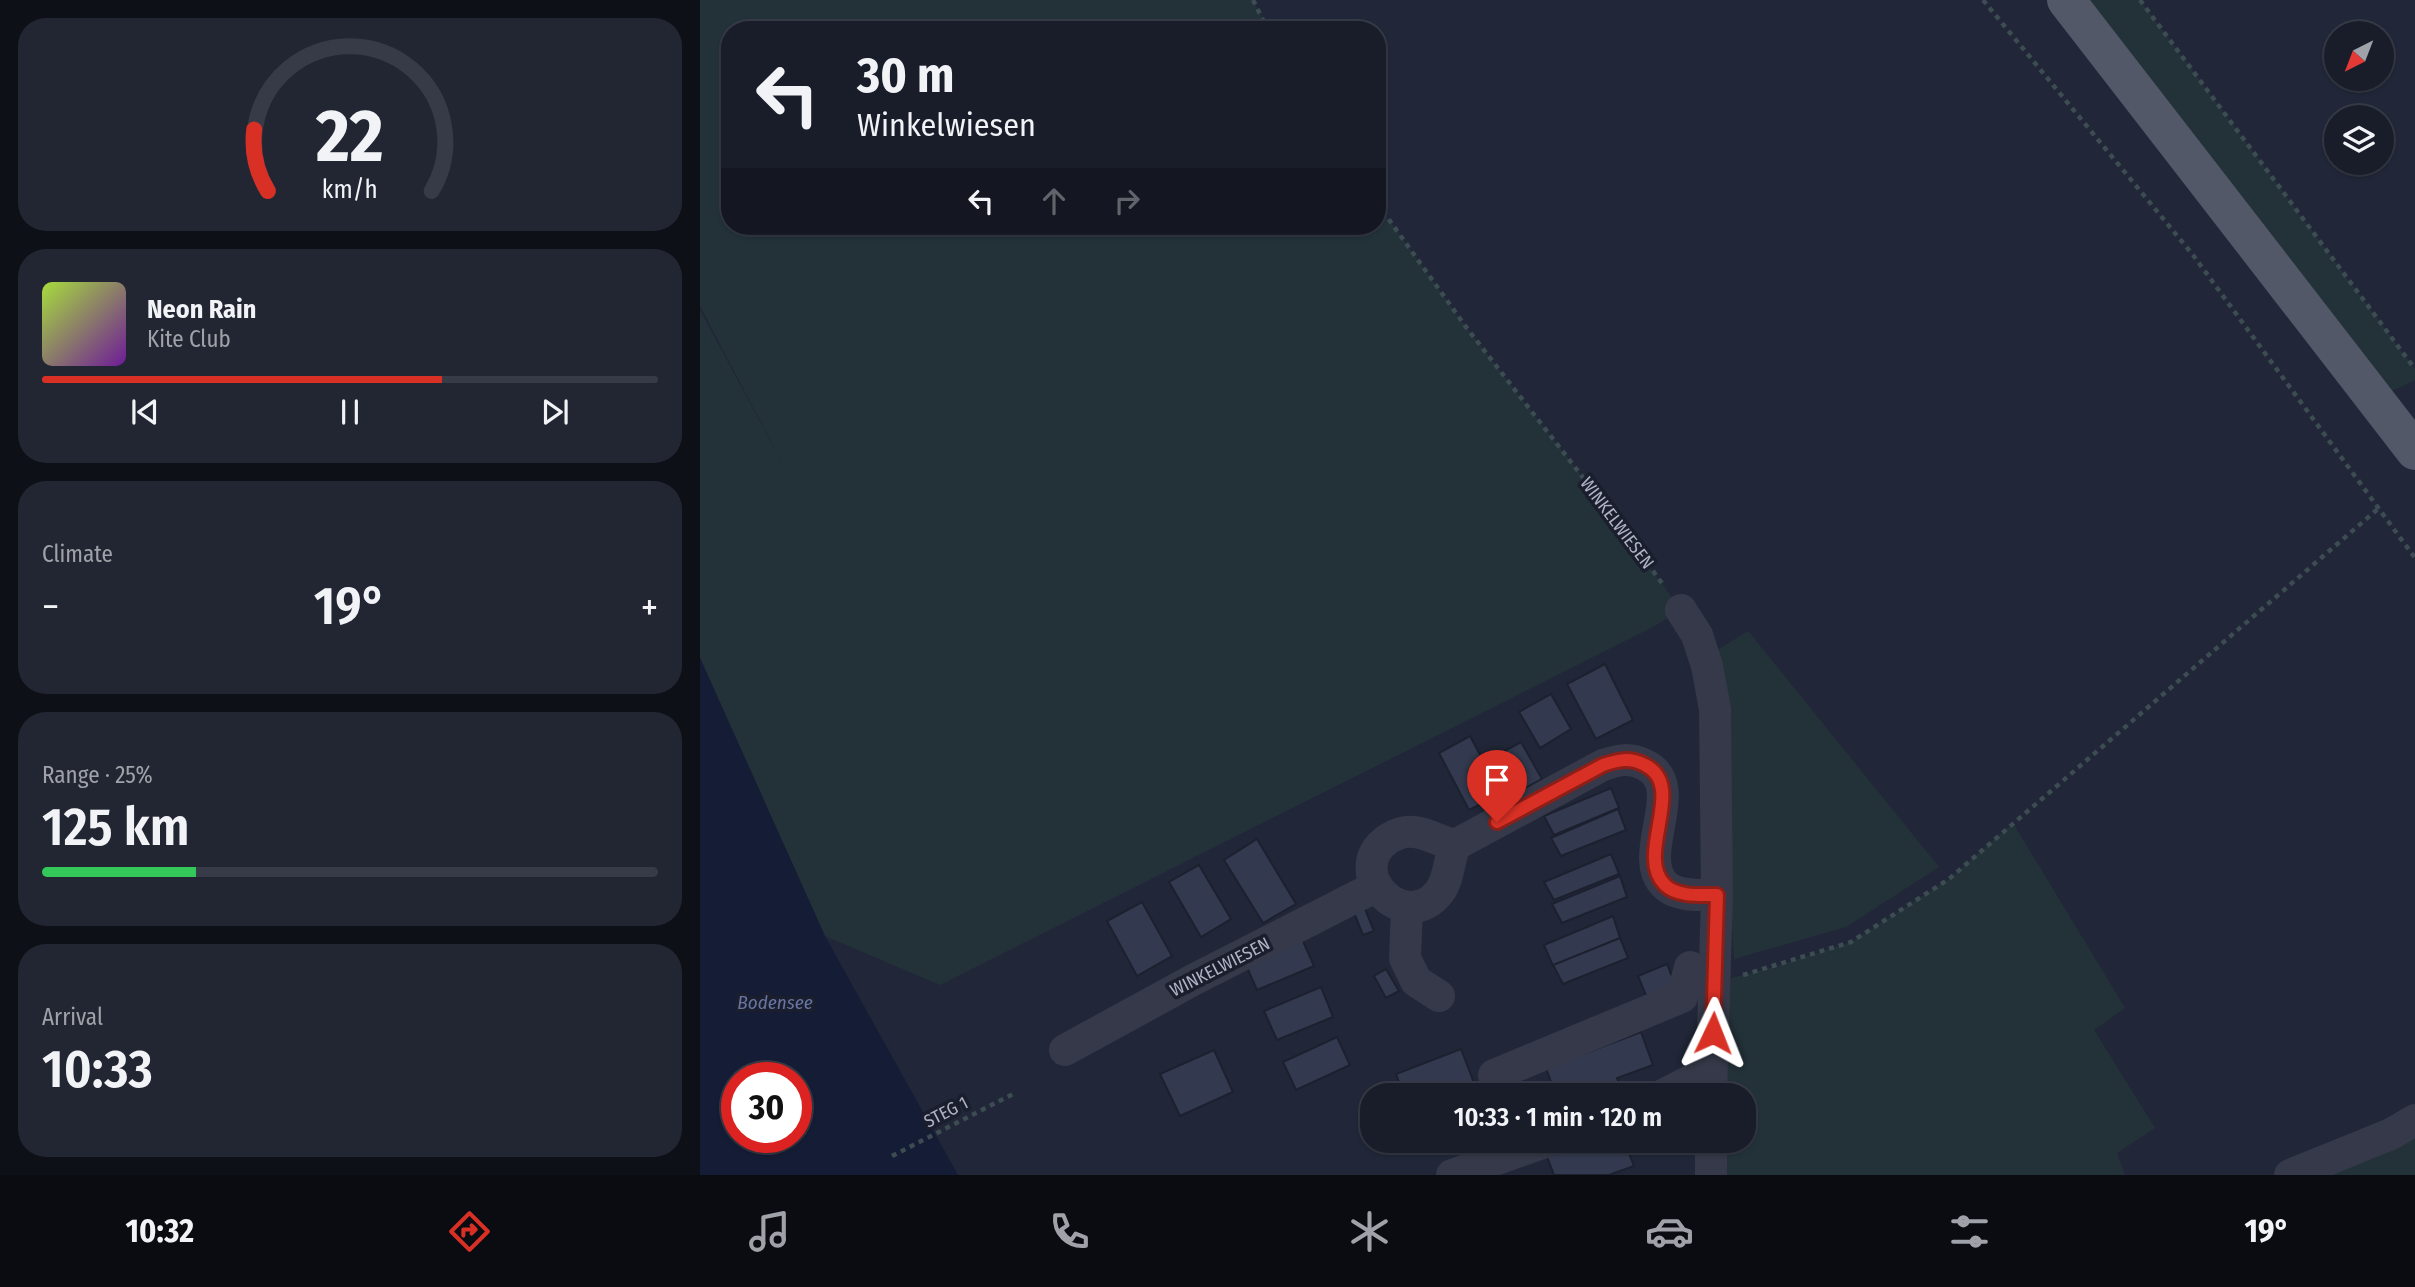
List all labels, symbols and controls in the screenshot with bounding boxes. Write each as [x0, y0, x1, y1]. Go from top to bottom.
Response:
north arrow [2324, 21, 2394, 91]
map controls [2324, 21, 2394, 175]
text: 30 m [857, 46, 955, 105]
icon: left [742, 49, 833, 140]
text: 22 [315, 93, 384, 180]
button: layers [2324, 105, 2394, 175]
text: Winkelwiesen [857, 106, 1036, 144]
text: km/h [322, 175, 378, 205]
icon: left [962, 182, 1000, 220]
icon: ahead [1035, 182, 1073, 220]
icon: right [1108, 182, 1146, 220]
text: Neon Rain [147, 294, 256, 325]
text: Kite Club [147, 325, 231, 353]
icon: previous [126, 393, 164, 431]
icon: pause [331, 393, 369, 431]
icon: next [536, 393, 574, 431]
street label: WINKELWIESEN [1575, 473, 1659, 573]
text: Climate [42, 540, 113, 568]
text: 19° [314, 575, 386, 638]
text: − [42, 584, 59, 630]
text: + [641, 584, 658, 630]
pin [1467, 750, 1527, 822]
text: Range · 25% [42, 761, 153, 789]
icon: arrive [1478, 761, 1516, 799]
text: 125 km [42, 796, 189, 859]
street label: WINKELWIESEN [1166, 932, 1274, 1002]
water label: Bodensee [737, 991, 813, 1014]
position arrow [1676, 996, 1750, 1070]
text: Arrival [42, 1003, 103, 1031]
text: 10:33 [42, 1038, 153, 1101]
speed limit sign: 30 [721, 1062, 812, 1153]
street label: STEG 1 [920, 1092, 972, 1132]
text: 10:33 · 1 min · 120 m [1454, 1102, 1662, 1133]
icon: directions [445, 1207, 494, 1256]
icon: music [745, 1207, 794, 1256]
icon: phone [1045, 1207, 1094, 1256]
icon: climate [1345, 1207, 1394, 1256]
icon: car [1645, 1207, 1694, 1256]
icon: filters [1945, 1207, 1994, 1256]
text: 10:32 [125, 1212, 194, 1250]
text: 19° [2244, 1212, 2290, 1250]

